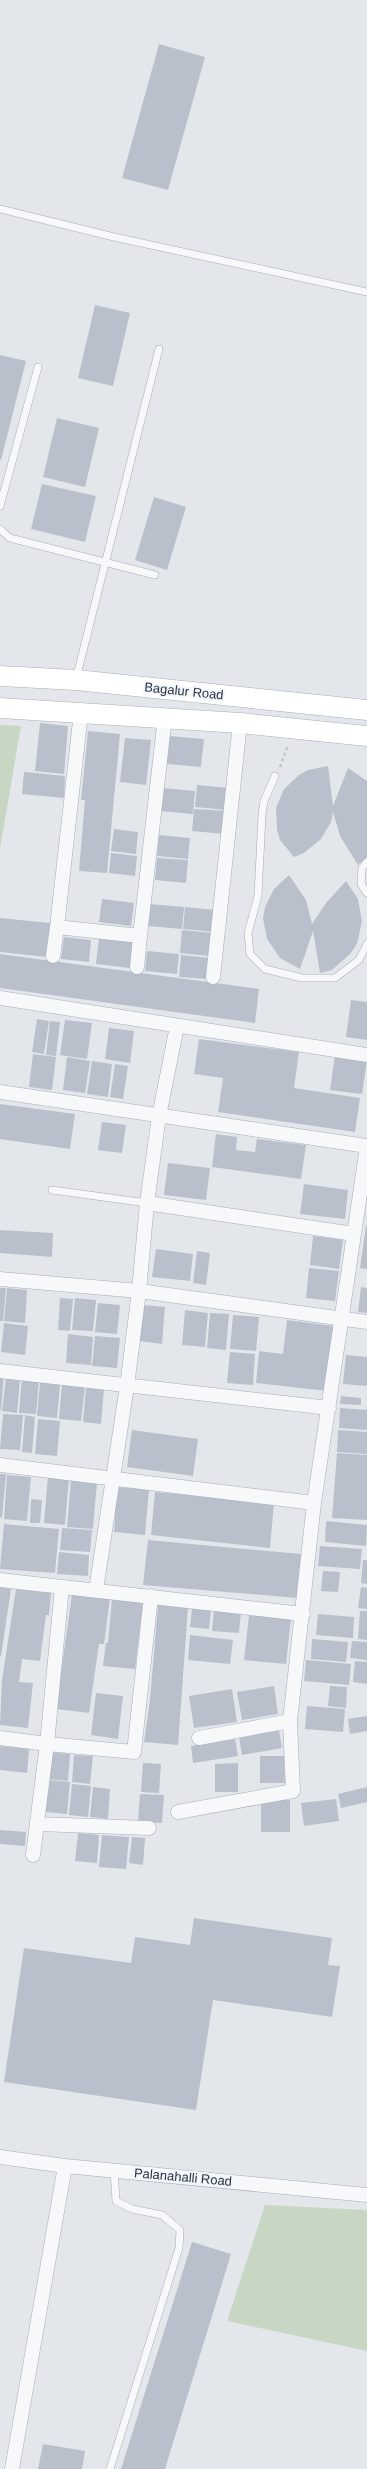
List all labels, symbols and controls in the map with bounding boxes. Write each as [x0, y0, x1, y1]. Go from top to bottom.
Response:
street label: Bagalur Road [144, 679, 224, 703]
street label: Palanahalli Road [133, 2165, 233, 2189]

